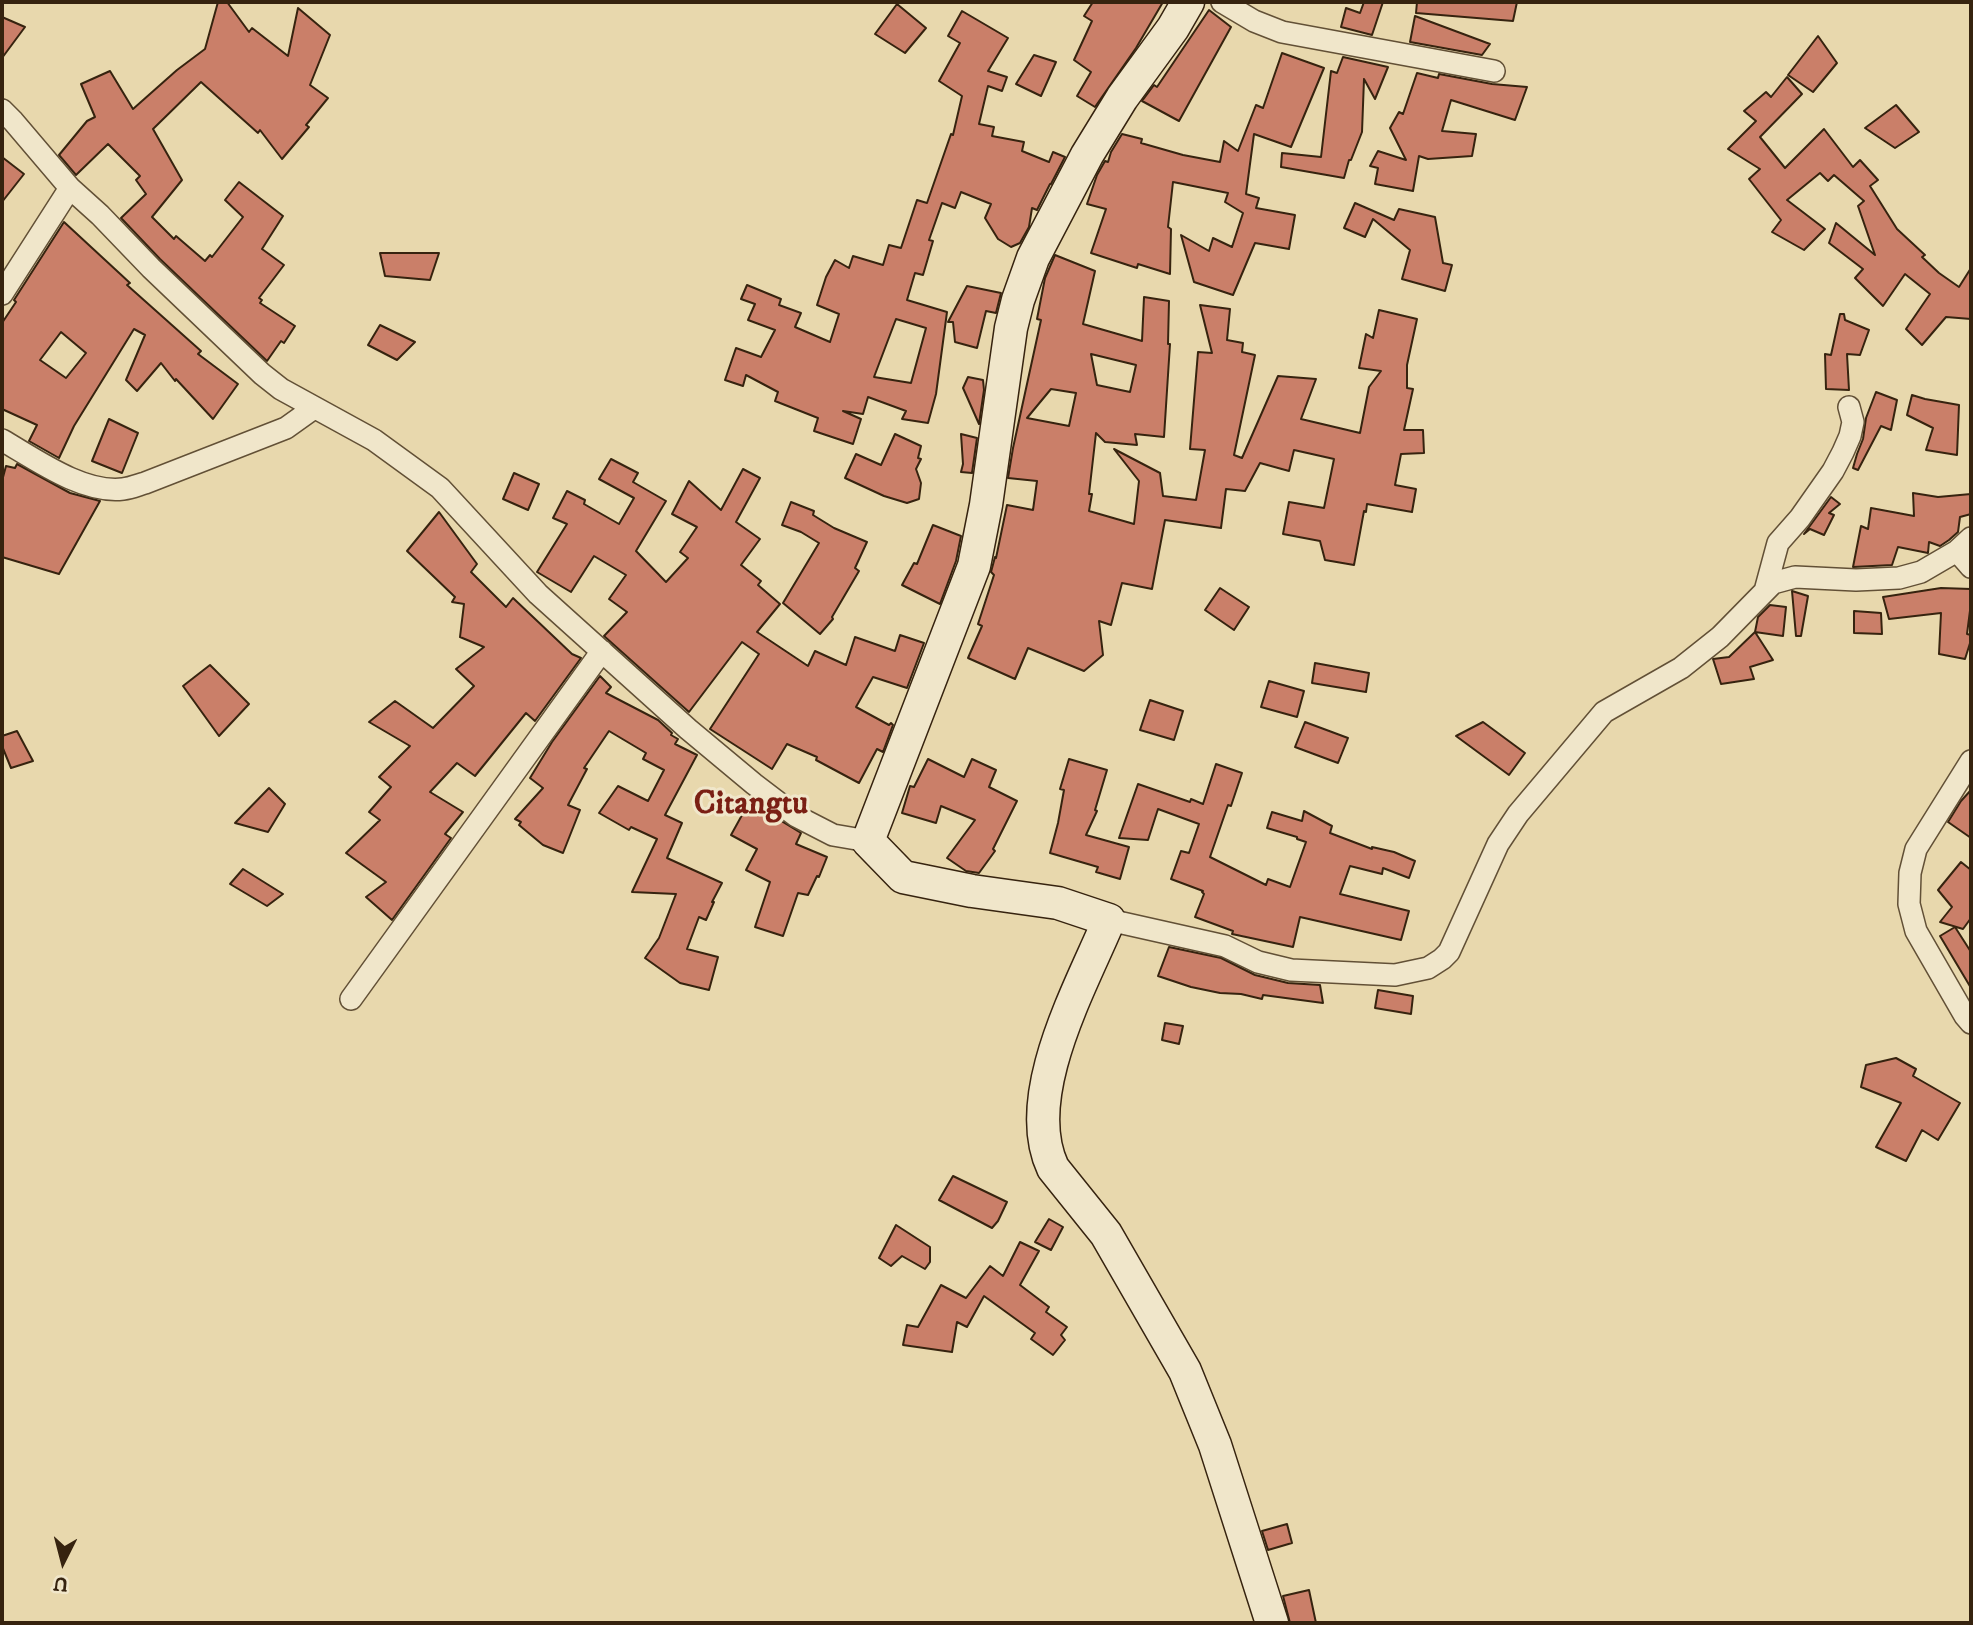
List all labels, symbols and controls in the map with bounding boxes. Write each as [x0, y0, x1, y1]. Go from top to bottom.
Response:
district label: Citangtu [694, 786, 808, 826]
north arrow [28, 1527, 98, 1597]
text: U [52, 1571, 69, 1596]

